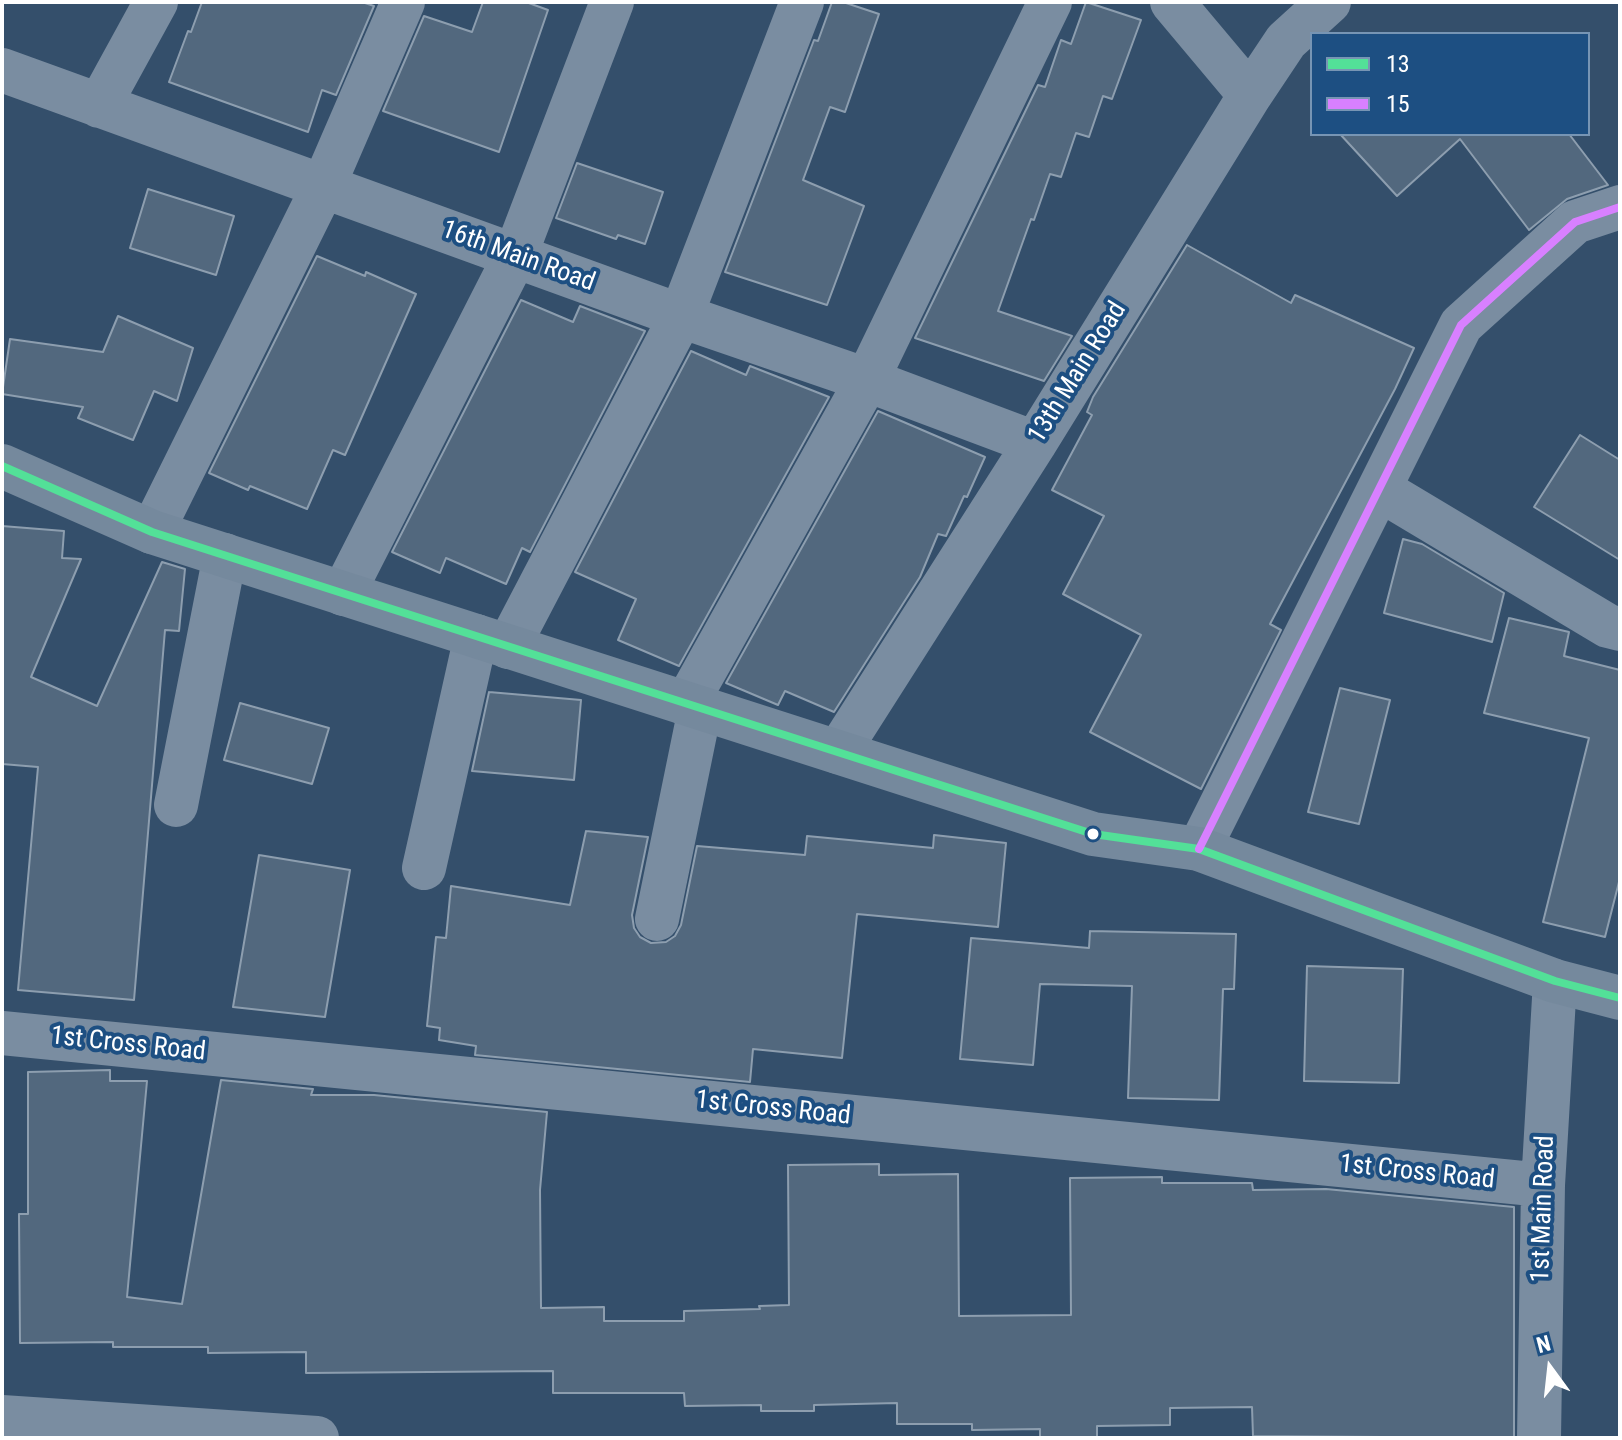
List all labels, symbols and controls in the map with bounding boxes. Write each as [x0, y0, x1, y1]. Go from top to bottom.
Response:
legend [1310, 32, 1590, 136]
text: 13 [1386, 50, 1410, 78]
text: 15 [1386, 90, 1410, 118]
street label: 16th Main Road [437, 215, 599, 299]
street label: 13th Main Road [1022, 297, 1134, 449]
unlabelled marker [1085, 826, 1101, 842]
street label: 1st Cross Road [49, 1021, 207, 1069]
street label: 1st Cross Road [694, 1085, 852, 1133]
street label: 1st Main Road [1526, 1135, 1562, 1283]
street label: 1st Cross Road [1338, 1149, 1496, 1197]
north arrow [1510, 1328, 1590, 1408]
text: N [1534, 1331, 1553, 1358]

